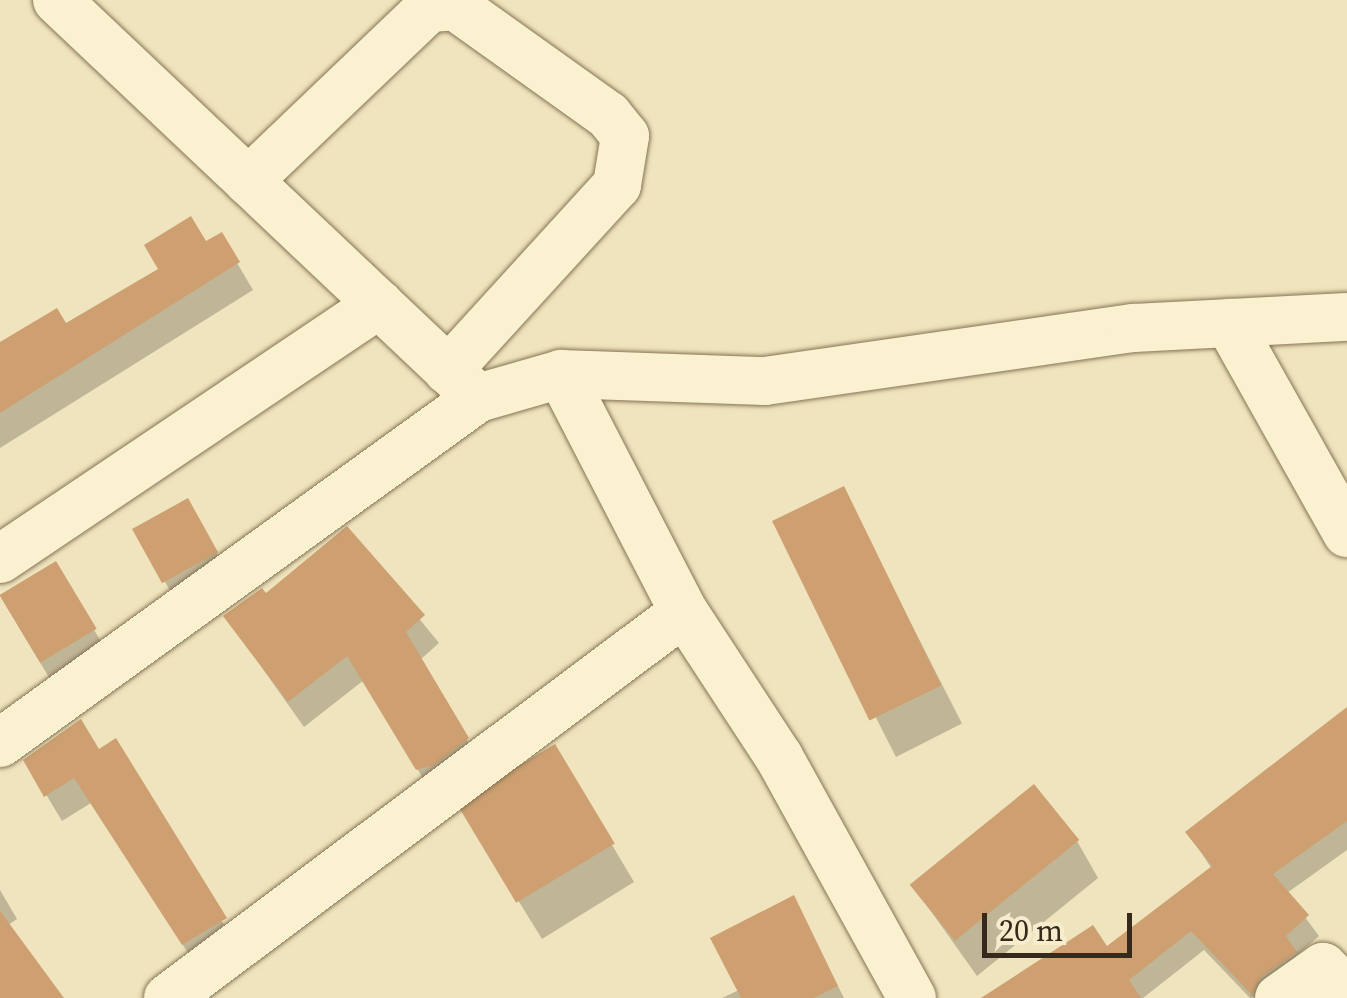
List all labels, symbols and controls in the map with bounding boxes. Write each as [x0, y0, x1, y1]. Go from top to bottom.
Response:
scale bar [987, 893, 1137, 955]
text: 20 m [999, 910, 1063, 951]

